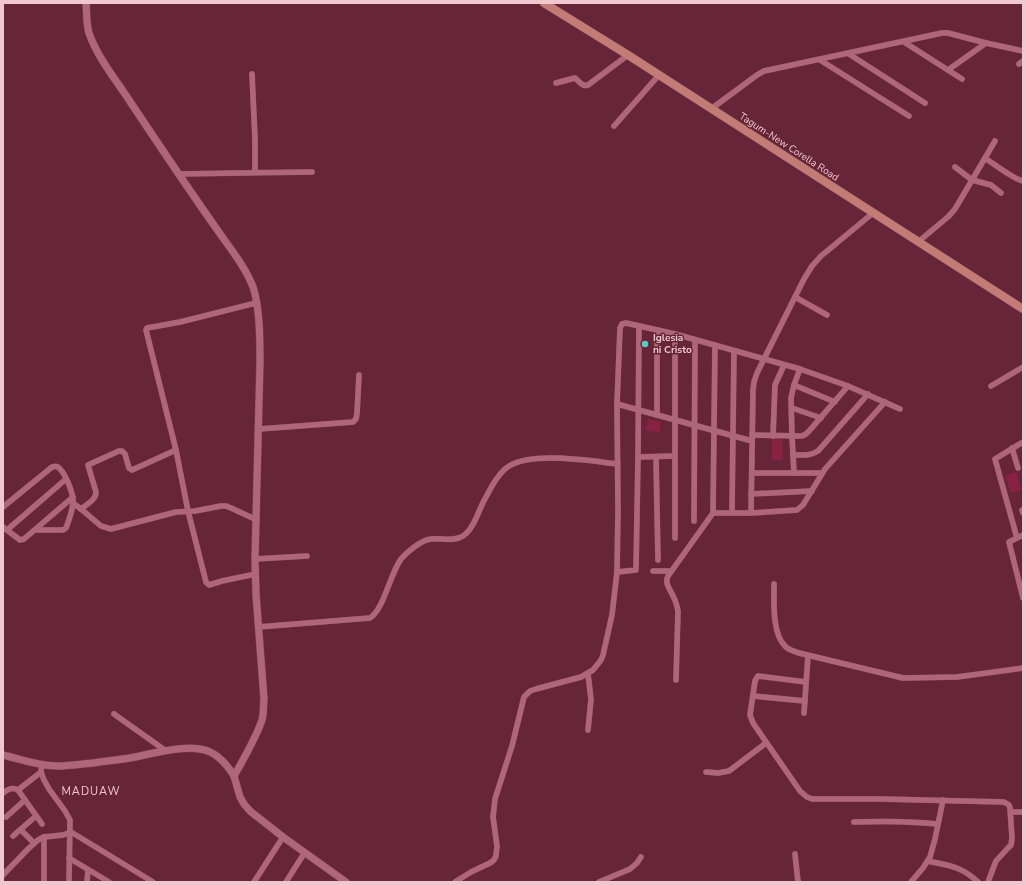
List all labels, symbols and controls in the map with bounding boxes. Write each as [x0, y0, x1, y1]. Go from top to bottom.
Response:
street label: Tagum-New Corella Road [736, 109, 842, 185]
place label: Iglesia ni Cristo [653, 331, 692, 357]
marker: Iglesia ni Cristo [640, 339, 650, 349]
district label: MADUAW [61, 784, 121, 799]

